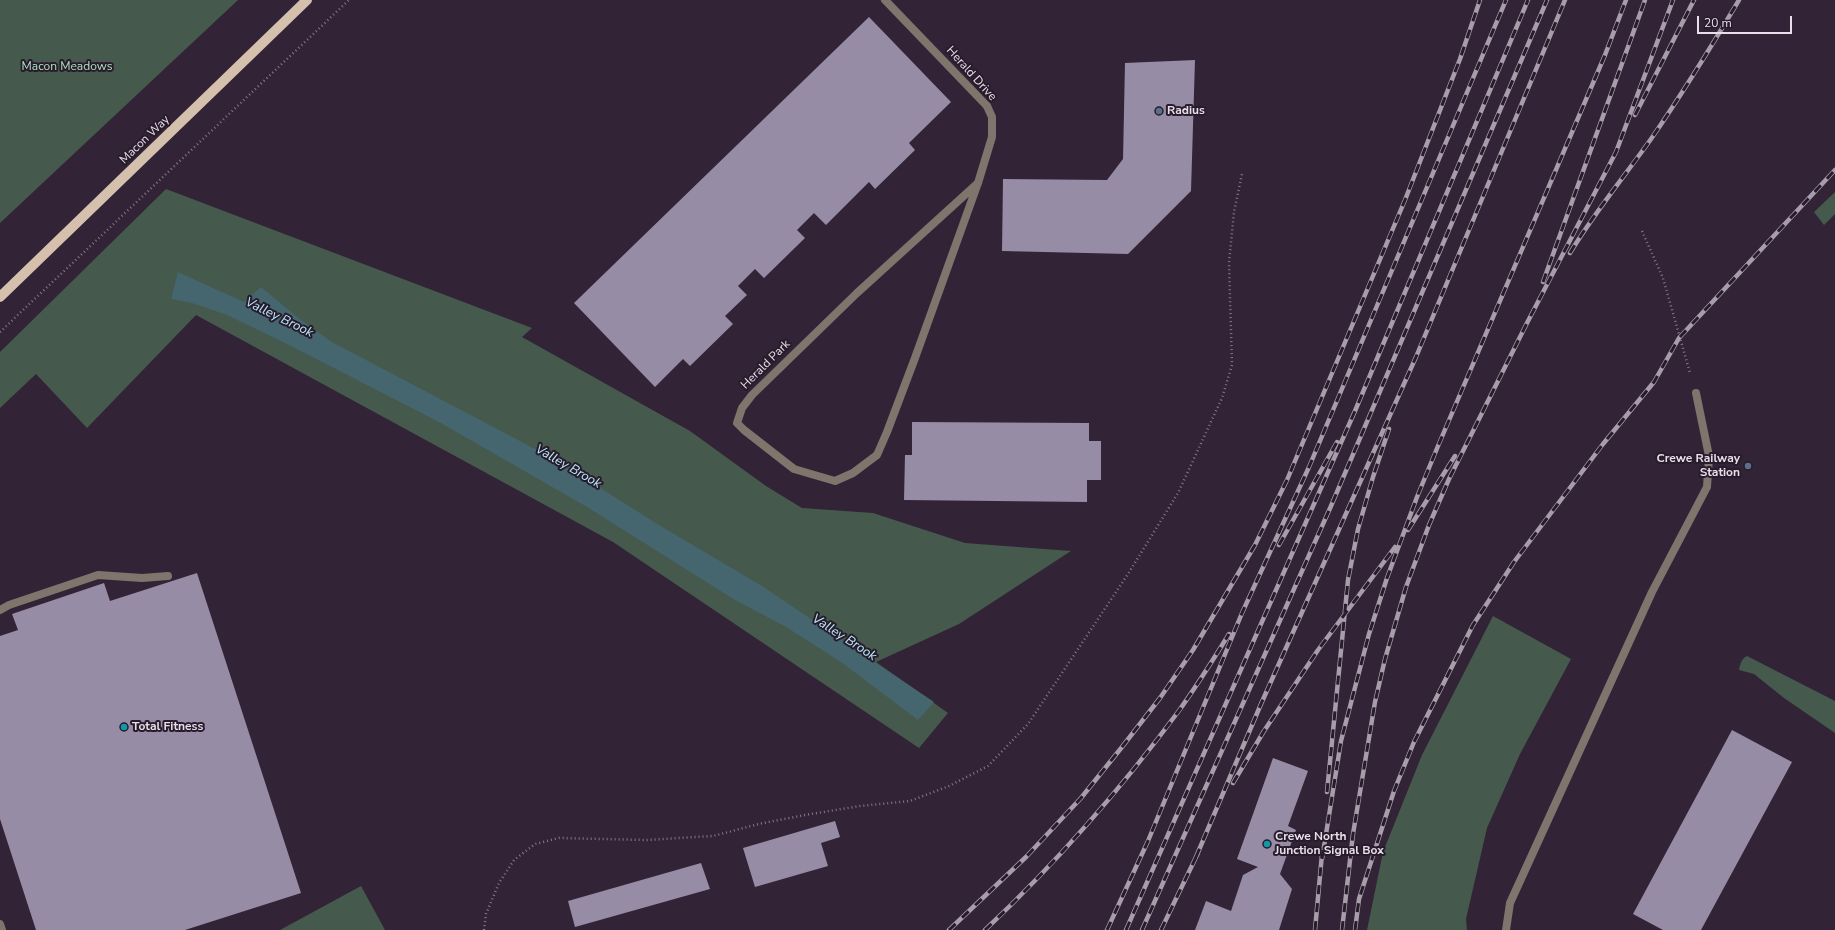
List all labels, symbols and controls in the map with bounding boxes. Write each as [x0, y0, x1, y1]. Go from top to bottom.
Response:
scale bar [1699, 8, 1794, 34]
text: 20 m [1704, 15, 1732, 31]
street label: Herald Drive [943, 44, 999, 104]
park label: Macon Meadows [22, 60, 112, 74]
place label: Radius [1167, 104, 1205, 118]
marker: Radius [1154, 106, 1164, 116]
street label: Macon Way [117, 113, 173, 167]
water label: Valley Brook [242, 295, 316, 341]
street label: Herald Park [738, 337, 794, 393]
water label: Valley Brook [532, 442, 604, 492]
place label: Crewe Railway Station [1657, 452, 1740, 480]
marker: Crewe Railway Station [1743, 461, 1753, 471]
water label: Valley Brook [809, 611, 879, 665]
place label: Total Fitness [132, 720, 203, 734]
marker: Total Fitness [119, 722, 129, 732]
place label: Crewe North Junction Signal Box [1275, 830, 1384, 858]
marker: Crewe North Junction Signal Box [1262, 839, 1272, 849]

